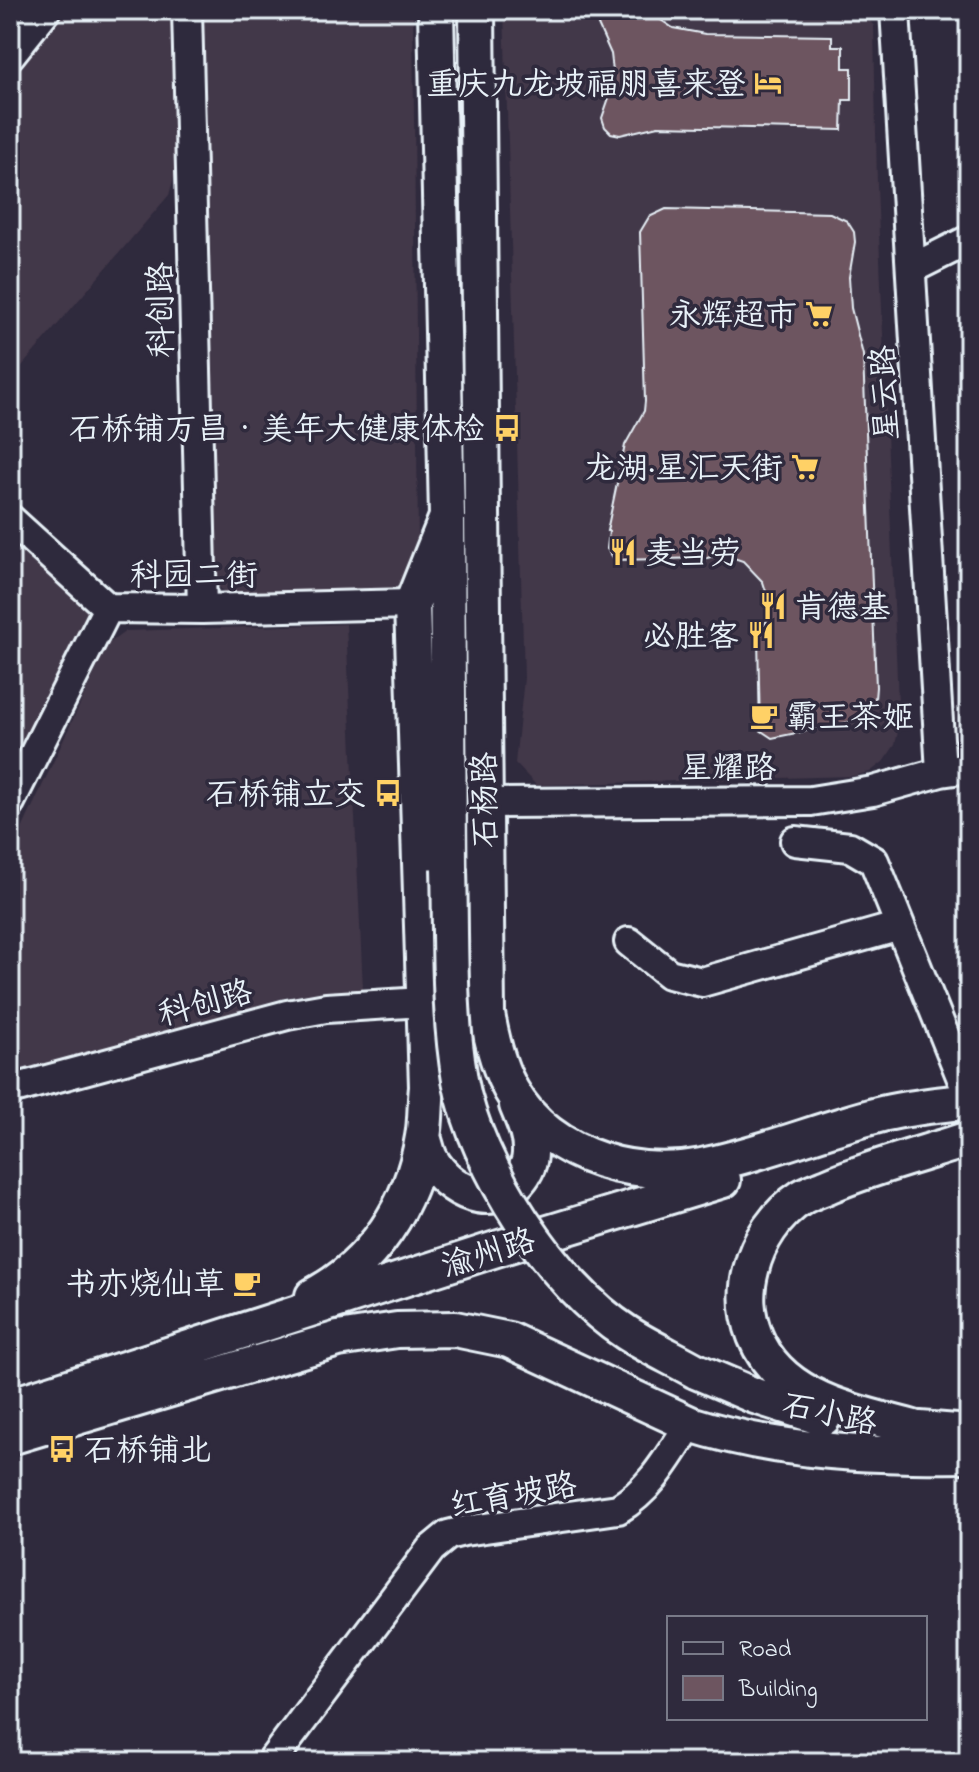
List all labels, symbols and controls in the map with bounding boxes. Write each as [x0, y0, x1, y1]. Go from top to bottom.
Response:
place label: 重庆九龙坡福朋喜来登 [426, 63, 746, 110]
hotel icon: 重庆九龙坡福朋喜来登 [753, 68, 783, 98]
street label: 科创路 [139, 262, 188, 358]
place label: 永辉超市 [669, 294, 797, 341]
supermarket icon: 永辉超市 [804, 299, 834, 329]
street label: 星云路 [862, 344, 913, 442]
place label: 石桥铺万昌‧美年大健康体检 [69, 408, 485, 455]
bus stop icon: 石桥铺万昌‧美年大健康体检 [492, 413, 522, 443]
place label: 龙湖·星汇天街 [584, 447, 783, 494]
supermarket icon: 龙湖·星汇天街 [790, 452, 820, 482]
place label: 麦当劳 [645, 532, 741, 579]
restaurant icon: 麦当劳 [608, 537, 638, 567]
street label: 科园二街 [130, 554, 258, 601]
place label: 肯德基 [795, 586, 891, 633]
restaurant icon: 肯德基 [758, 591, 788, 621]
place label: 必胜客 [643, 615, 739, 662]
restaurant icon: 必胜客 [746, 620, 776, 650]
place label: 霸王茶姬 [786, 696, 914, 743]
cafe icon: 霸王茶姬 [749, 701, 779, 731]
street label: 星耀路 [680, 747, 776, 794]
street label: 石杨路 [463, 752, 512, 848]
place label: 石桥铺立交 [206, 773, 366, 820]
bus stop icon: 石桥铺立交 [373, 778, 403, 808]
street label: 科创路 [153, 970, 258, 1041]
street label: 渝州路 [436, 1219, 542, 1292]
place label: 书亦烧仙草 [65, 1263, 225, 1310]
cafe icon: 书亦烧仙草 [232, 1268, 262, 1298]
street label: 石小路 [777, 1383, 881, 1449]
place label: 石桥铺北 [84, 1429, 212, 1476]
bus stop icon: 石桥铺北 [47, 1434, 77, 1464]
street label: 红育坡路 [446, 1463, 581, 1532]
legend [667, 1616, 927, 1720]
text: Road [739, 1633, 792, 1668]
text: Building [738, 1673, 818, 1708]

